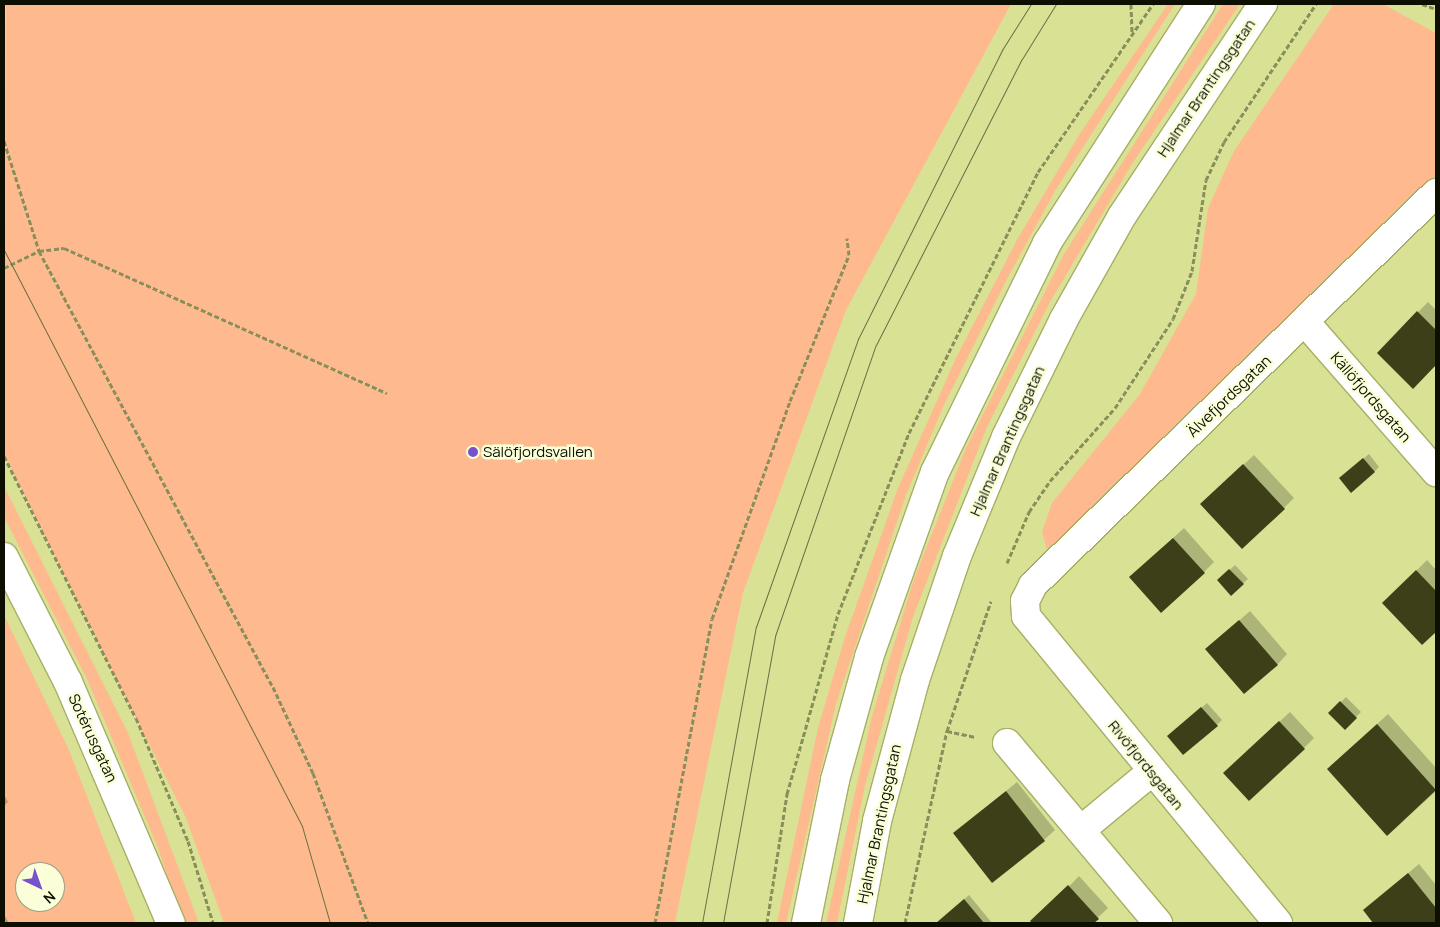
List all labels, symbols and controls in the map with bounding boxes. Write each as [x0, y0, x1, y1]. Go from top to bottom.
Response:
street label: Hjalmar Brantingsgatan [1153, 16, 1259, 160]
street label: Källöfjordsgatan [1327, 348, 1415, 446]
street label: Älvefjordsgatan [1183, 351, 1275, 441]
street label: Hjalmar Brantingsgatan [966, 363, 1048, 519]
place label: Sälöfjordsvallen [483, 443, 593, 461]
marker: Sälöfjordsvallen [467, 446, 479, 458]
street label: Sotérusgatan [65, 691, 121, 785]
street label: Rivöfjordsgatan [1105, 717, 1187, 813]
street label: Hjalmar Brantingsgatan [853, 743, 905, 905]
north arrow [15, 862, 65, 912]
text: N [40, 887, 60, 908]

